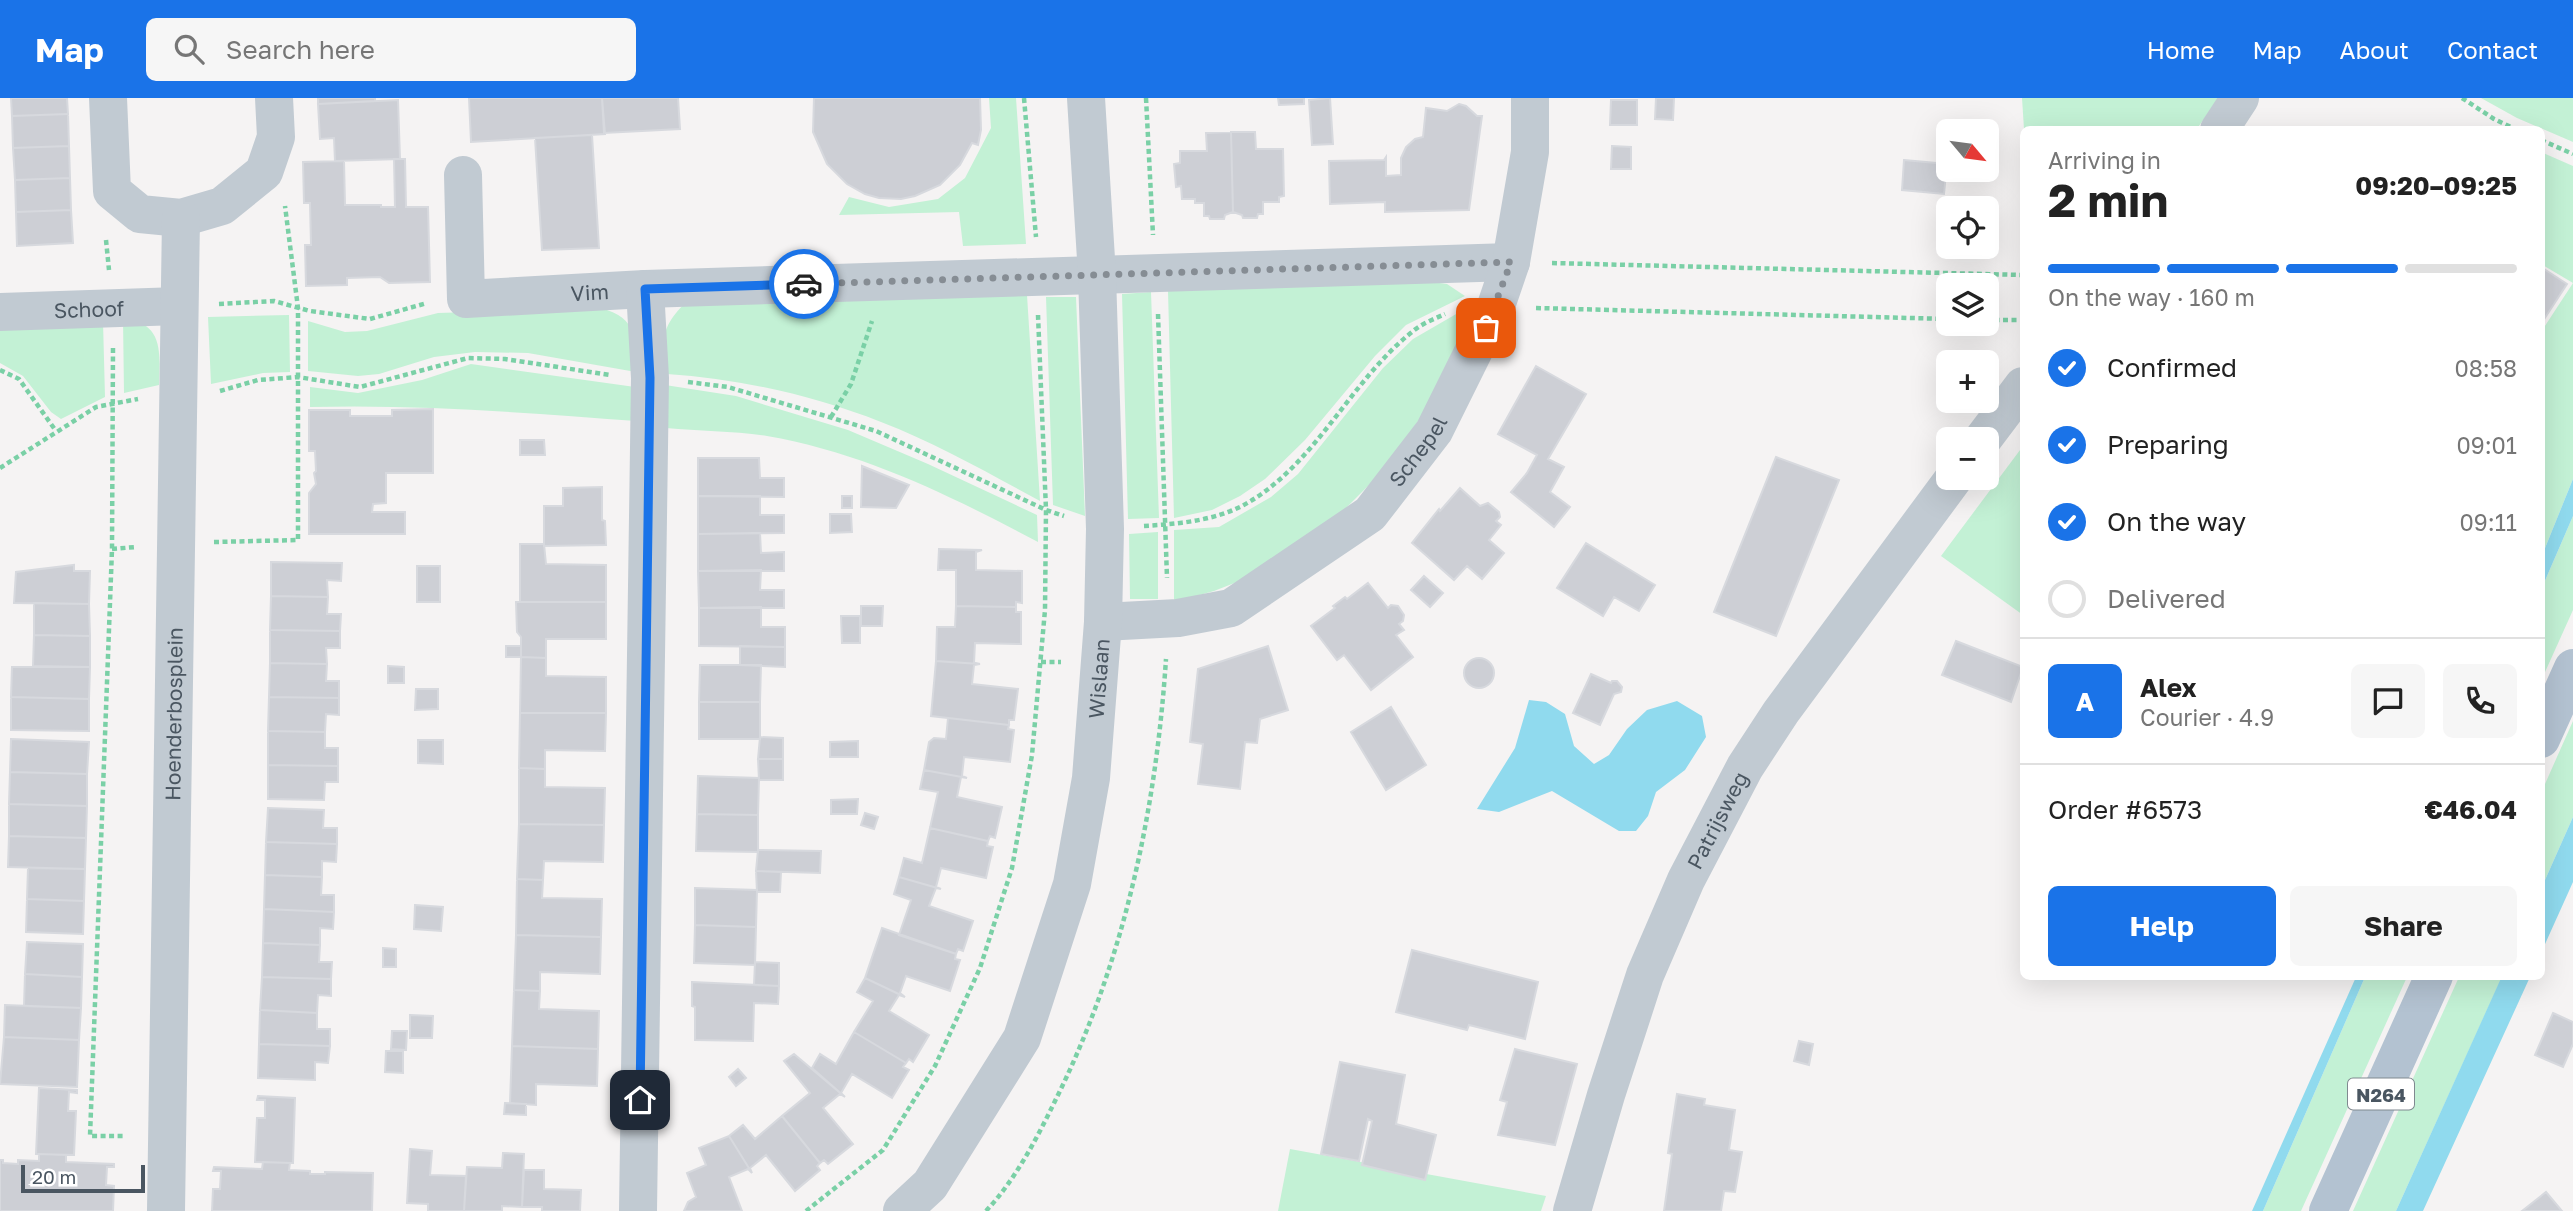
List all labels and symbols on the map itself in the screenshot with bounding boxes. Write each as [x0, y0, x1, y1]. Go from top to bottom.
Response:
north arrow [1936, 119, 1998, 182]
courier [769, 249, 839, 319]
street label: Vim [570, 278, 610, 306]
street label: Schoof [53, 295, 125, 323]
pin [1456, 298, 1516, 358]
street label: Schepel [1383, 412, 1452, 492]
street label: Hoenderbosplein [159, 627, 188, 801]
street label: Wislaan [1083, 637, 1115, 720]
street label: Patrijsweg [1681, 767, 1753, 873]
pin [610, 1070, 670, 1130]
road number: N264 [2348, 1078, 2414, 1110]
scale bar [21, 1162, 145, 1194]

